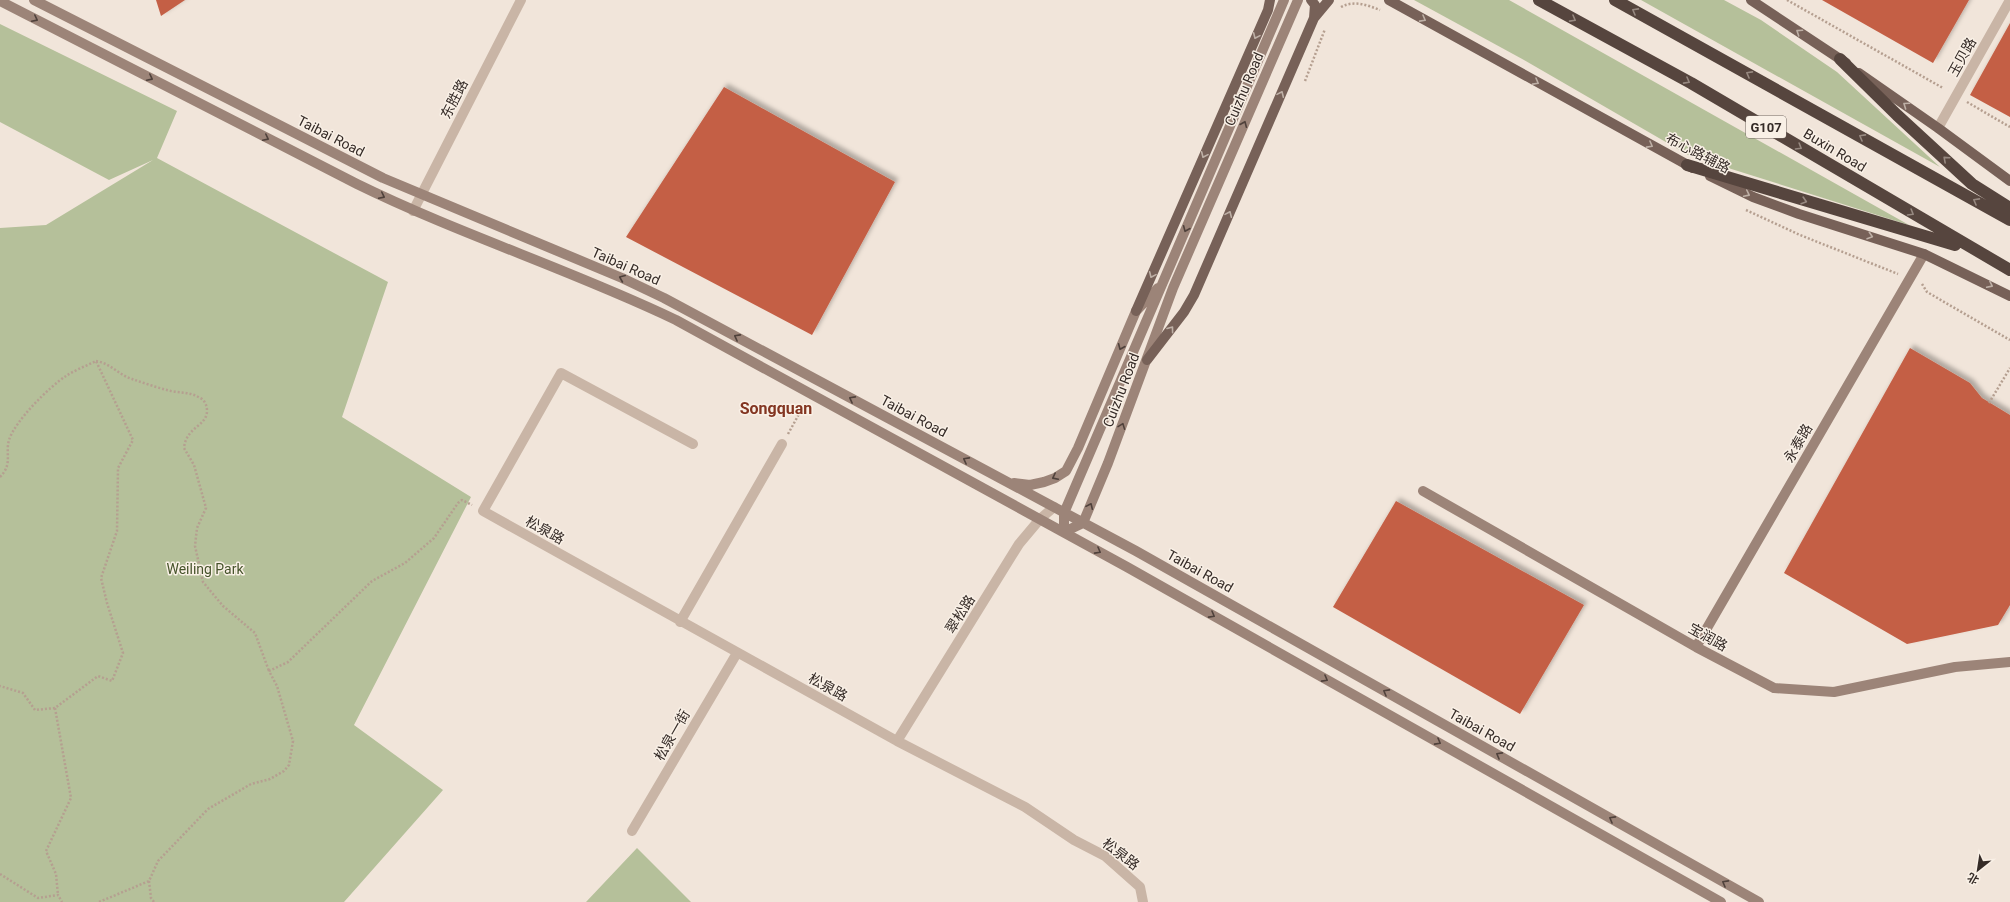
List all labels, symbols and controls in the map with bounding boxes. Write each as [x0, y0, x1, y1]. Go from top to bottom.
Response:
one-way arrow [1632, 9, 1639, 16]
one-way arrow [30, 14, 38, 22]
one-way arrow [1419, 14, 1426, 21]
one-way arrow [1569, 14, 1576, 21]
one-way arrow [1796, 29, 1803, 37]
one-way arrow [1253, 32, 1261, 40]
street label: 玉贝路 [1945, 35, 1979, 79]
street label: Cuizhu Road [1221, 50, 1267, 128]
one-way arrow [1746, 72, 1753, 79]
one-way arrow [146, 74, 154, 81]
one-way arrow [1683, 76, 1690, 84]
street label: 东胜路 [437, 77, 471, 121]
one-way arrow [1532, 77, 1540, 84]
one-way arrow [1276, 91, 1284, 99]
one-way arrow [1904, 103, 1911, 110]
street label: Taibai Road [295, 112, 367, 160]
road number: G107 [1746, 116, 1786, 138]
one-way arrow [1239, 120, 1247, 128]
street label: Buxin Road [1801, 125, 1869, 175]
street label: 布心路辅路 [1663, 130, 1733, 176]
one-way arrow [262, 133, 269, 140]
one-way arrow [1859, 135, 1866, 142]
one-way arrow [1646, 140, 1653, 147]
one-way arrow [1795, 142, 1802, 149]
one-way arrow [1201, 151, 1209, 159]
one-way arrow [1943, 157, 1950, 164]
one-way arrow [1743, 189, 1750, 197]
one-way arrow [378, 191, 385, 199]
one-way arrow [1800, 196, 1807, 205]
one-way arrow [1973, 198, 1980, 205]
one-way arrow [1907, 208, 1914, 215]
one-way arrow [1224, 210, 1232, 218]
one-way arrow [1183, 225, 1191, 233]
one-way arrow [1866, 232, 1873, 240]
street label: Taibai Road [589, 244, 663, 288]
one-way arrow [1149, 270, 1157, 278]
one-way arrow [618, 275, 626, 283]
one-way arrow [1986, 280, 1993, 288]
one-way arrow [1166, 327, 1173, 334]
one-way arrow [734, 334, 741, 342]
one-way arrow [1118, 342, 1126, 350]
street label: Cuizhu Road [1100, 351, 1142, 429]
street label: Taibai Road [878, 392, 950, 440]
one-way arrow [849, 396, 856, 403]
district label: Songquan [740, 399, 812, 418]
street label: 永泰路 [1781, 421, 1815, 465]
one-way arrow [1118, 423, 1126, 430]
one-way arrow [963, 457, 970, 465]
one-way arrow [1052, 473, 1059, 480]
one-way arrow [1085, 503, 1093, 510]
street label: 松泉路 [523, 513, 567, 547]
street label: Taibai Road [1164, 546, 1236, 596]
one-way arrow [1094, 547, 1101, 554]
park label: Weiling Park [166, 561, 244, 577]
street label: 翠松路 [942, 592, 978, 636]
one-way arrow [1207, 610, 1215, 617]
street label: 宝润路 [1686, 620, 1730, 654]
street label: 松泉路 [806, 670, 850, 704]
one-way arrow [1321, 674, 1328, 681]
one-way arrow [1382, 689, 1390, 696]
street label: Taibai Road [1446, 705, 1518, 755]
street label: 松泉一街 [651, 707, 693, 763]
one-way arrow [1434, 738, 1441, 745]
one-way arrow [1496, 753, 1503, 760]
one-way arrow [1609, 817, 1616, 824]
street label: 松泉路 [1099, 835, 1143, 873]
north arrow [1958, 850, 1998, 890]
text: 北 [1965, 870, 1981, 887]
one-way arrow [1722, 880, 1730, 887]

